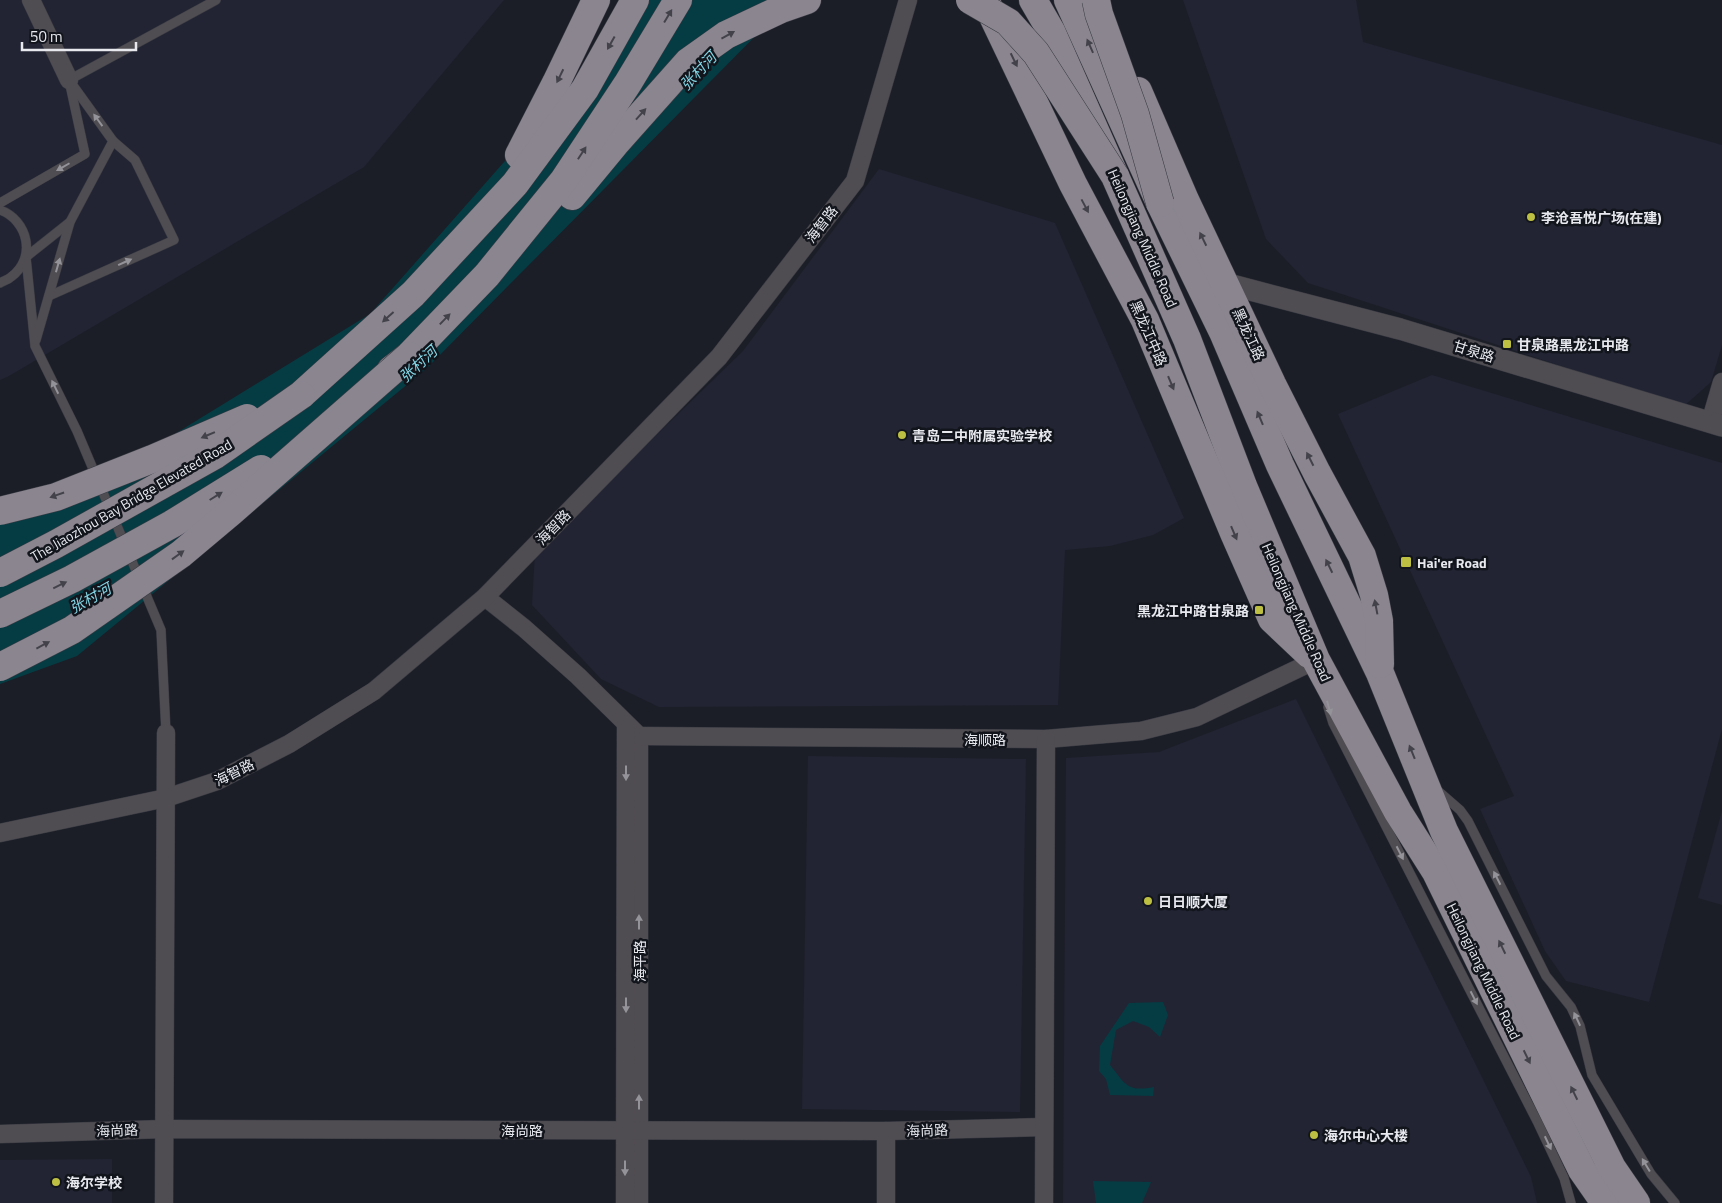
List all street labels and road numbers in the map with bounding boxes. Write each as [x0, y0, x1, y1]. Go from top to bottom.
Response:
street label: Heilongjiang Middle Road [1103, 165, 1183, 311]
street label: 海智路 [800, 201, 842, 247]
street label: 黑龙江中路 [1125, 297, 1173, 369]
street label: 黑龙江路 [1228, 304, 1270, 364]
street label: 甘泉路 [1451, 335, 1497, 367]
street label: The Jiaozhou Bay Bridge Elevated Road [26, 434, 236, 566]
street label: 海智路 [531, 505, 575, 549]
street label: Heilongjiang Middle Road [1257, 539, 1337, 685]
street label: 海顺路 [964, 729, 1006, 750]
street label: 海智路 [211, 753, 257, 791]
street label: Heilongjiang Middle Road [1442, 899, 1526, 1043]
street label: 海平路 [629, 940, 650, 982]
street label: 海尚路 [96, 1119, 138, 1141]
street label: 海尚路 [906, 1119, 948, 1141]
street label: 海尚路 [501, 1120, 543, 1141]

